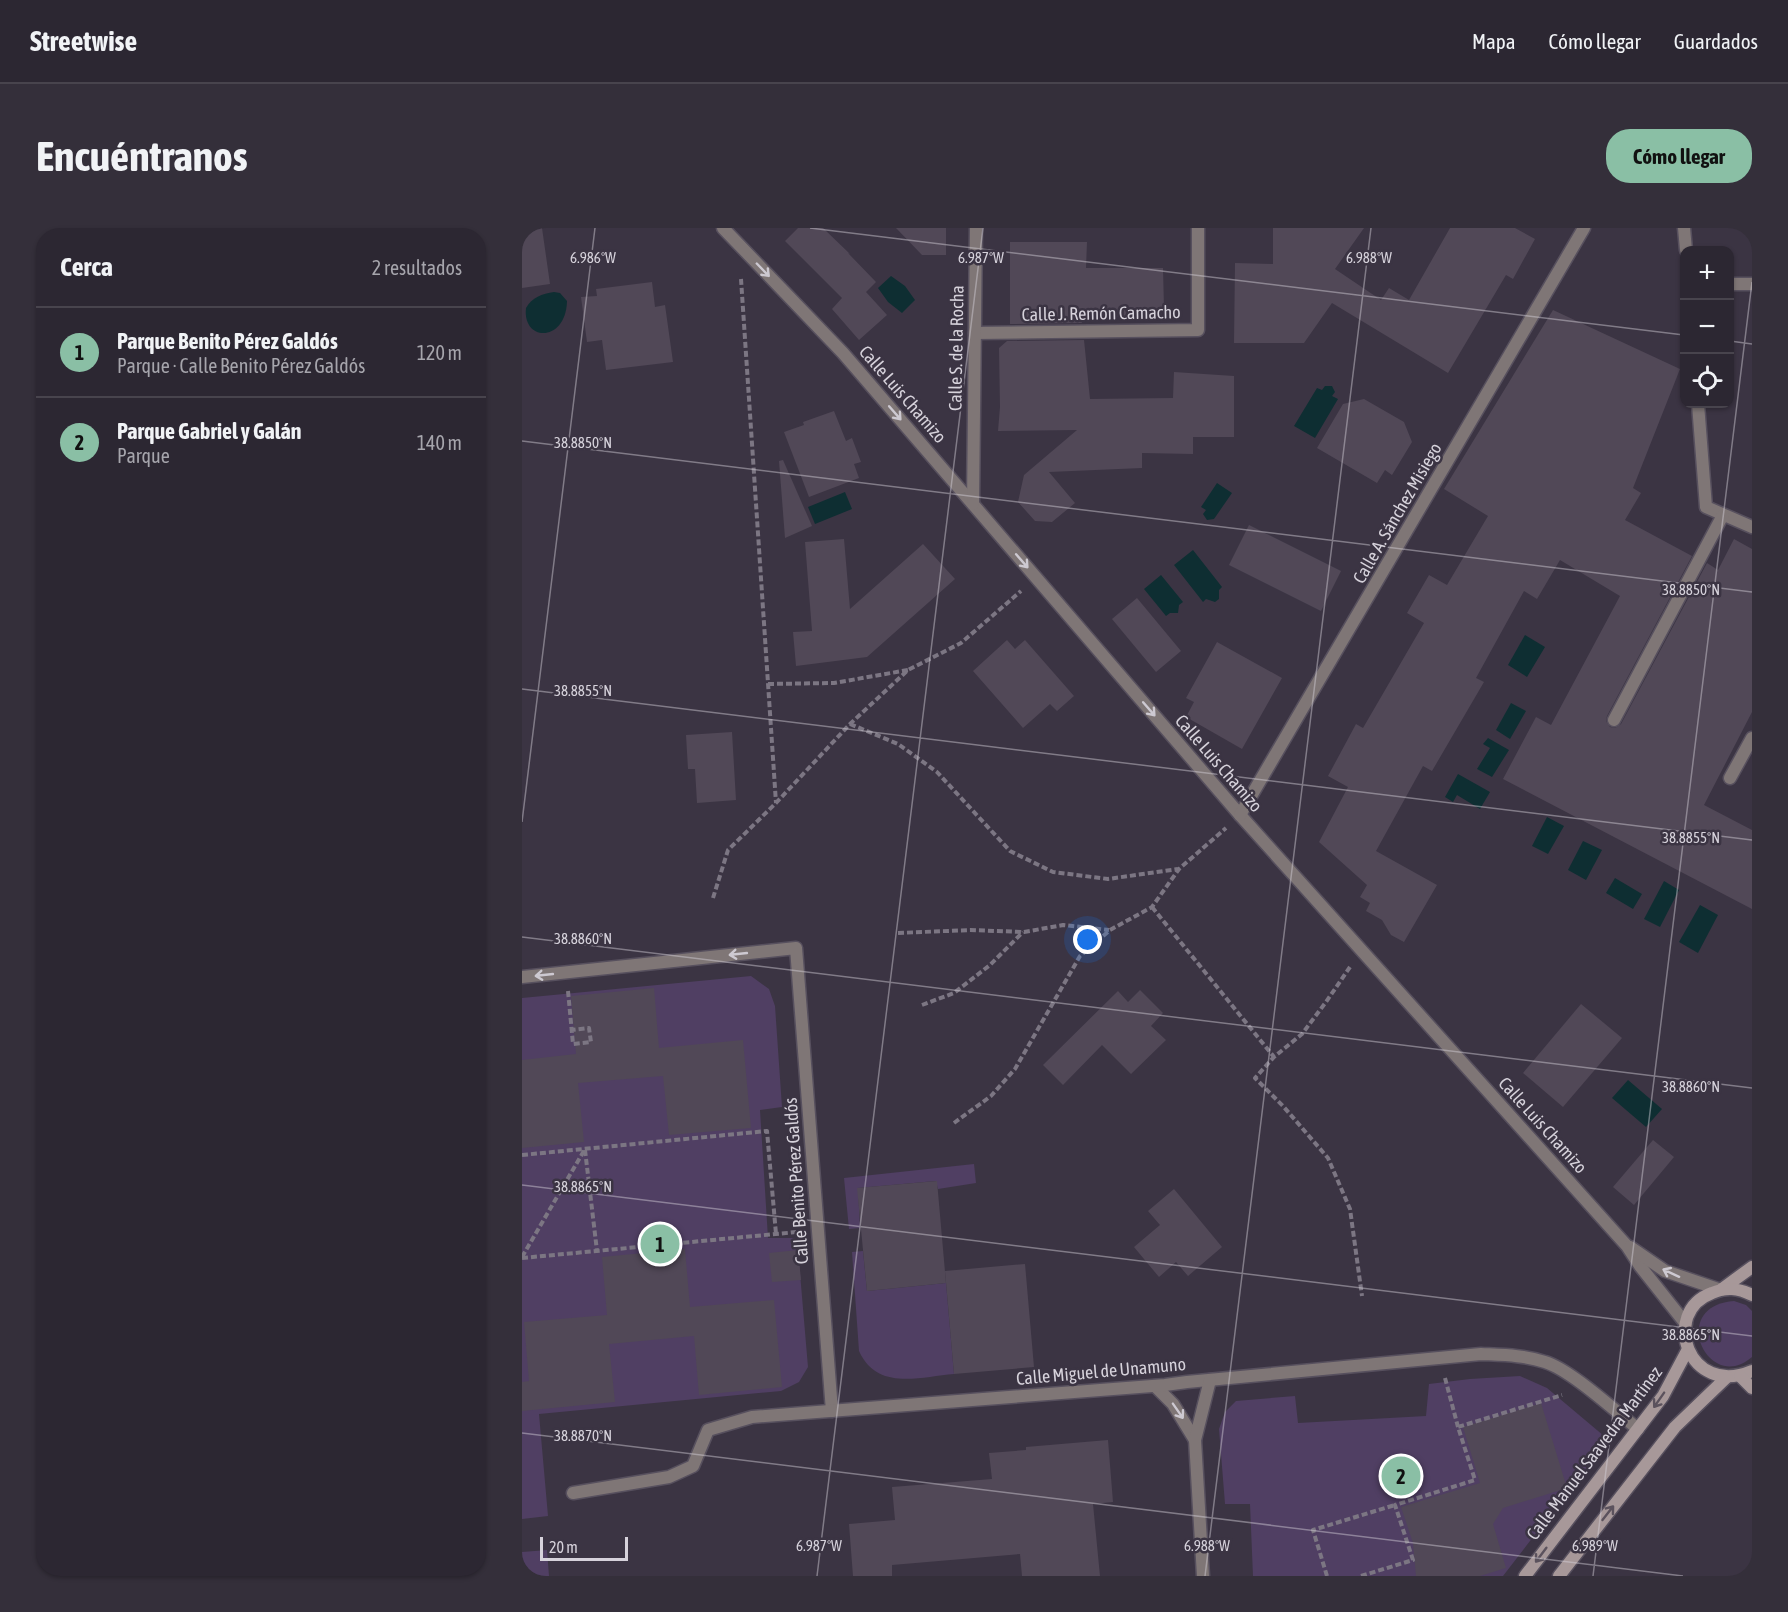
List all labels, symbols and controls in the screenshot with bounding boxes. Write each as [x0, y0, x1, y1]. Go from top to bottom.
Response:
text: Streetwise [30, 25, 137, 57]
text: Mapa [1472, 29, 1516, 53]
text: Cómo llegar [1549, 29, 1641, 53]
text: Guardados [1674, 29, 1758, 53]
button: Cómo llegar [1606, 129, 1752, 183]
text: Encuéntranos [36, 132, 248, 180]
map controls [1680, 246, 1734, 408]
button: + [1680, 246, 1734, 300]
text: 6.986°W [570, 249, 616, 266]
text: 6.987°W [958, 249, 1004, 266]
text: 6.988°W [1346, 249, 1392, 266]
text: Cerca [60, 252, 113, 282]
text: 2 resultados [372, 256, 462, 279]
one-way arrow [756, 262, 770, 277]
street label: Calle S. de la Rocha [944, 285, 968, 411]
button: − [1680, 300, 1734, 354]
street label: Calle J. Remón Camacho [1021, 301, 1181, 325]
text: Parque Benito Pérez Galdós [117, 328, 338, 354]
text: 1 [75, 341, 84, 364]
text: 120 m [417, 341, 462, 364]
street label: Calle Luis Chamizo [855, 341, 951, 447]
text: Parque · Calle Benito Pérez Galdós [117, 354, 365, 377]
button: locate [1680, 354, 1734, 408]
one-way arrow [888, 405, 902, 420]
text: Parque Gabriel y Galán [117, 418, 302, 444]
text: 2 [75, 431, 84, 454]
text: 140 m [417, 431, 462, 454]
text: 38.8850°N [554, 434, 612, 451]
street label: Calle A. Sánchez Misiego [1348, 439, 1446, 587]
text: Parque [117, 444, 170, 467]
one-way arrow [1015, 553, 1029, 568]
text: 38.8850°N [1662, 581, 1720, 598]
text: 38.8855°N [554, 682, 612, 699]
one-way arrow [1143, 701, 1156, 717]
street label: Calle Luis Chamizo [1171, 710, 1267, 816]
text: 38.8855°N [1662, 829, 1720, 846]
your location [1073, 925, 1102, 954]
text: 38.8860°N [554, 930, 612, 947]
one-way arrow [728, 949, 748, 960]
one-way arrow [534, 969, 554, 980]
street label: Calle Luis Chamizo [1494, 1073, 1592, 1177]
text: 38.8860°N [1662, 1078, 1720, 1095]
street label: Calle Benito Pérez Galdós [780, 1097, 812, 1265]
text: 38.8865°N [554, 1178, 612, 1195]
pin: 1 [640, 1222, 680, 1266]
one-way arrow [1663, 1267, 1681, 1279]
text: 38.8865°N [1662, 1326, 1720, 1343]
street label: Calle Miguel de Unamuno [1015, 1353, 1187, 1389]
street label: Calle Manuel Saavedra Martínez [1522, 1362, 1666, 1544]
one-way arrow [1653, 1391, 1665, 1408]
one-way arrow [1172, 1402, 1184, 1418]
text: 38.8870°N [554, 1427, 612, 1444]
pin: 2 [1382, 1454, 1420, 1498]
one-way arrow [1601, 1506, 1614, 1522]
scale bar [540, 1534, 628, 1562]
text: 6.987°W [796, 1537, 842, 1554]
text: 6.988°W [1184, 1537, 1230, 1554]
text: 6.989°W [1572, 1537, 1618, 1554]
text: 20 m [549, 1538, 578, 1556]
one-way arrow [1535, 1547, 1548, 1563]

